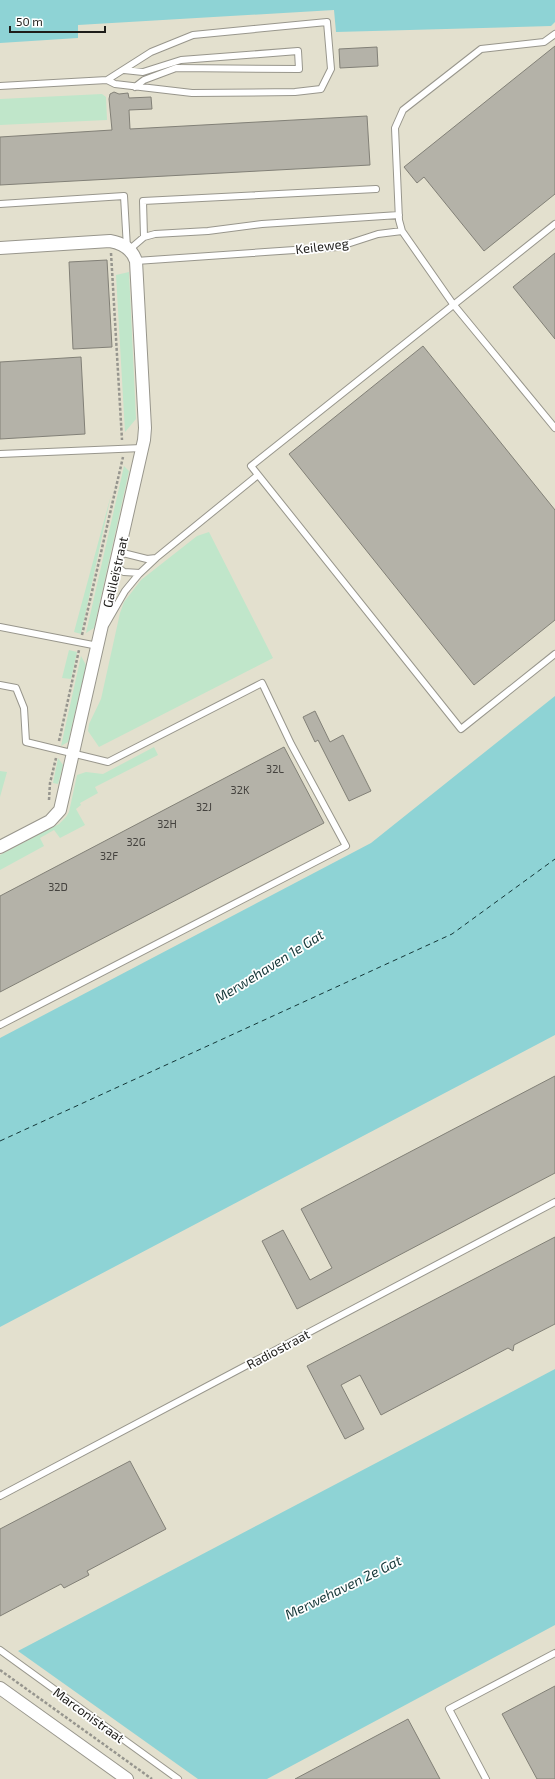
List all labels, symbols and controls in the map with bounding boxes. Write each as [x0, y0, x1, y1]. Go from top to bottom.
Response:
scale bar [10, 8, 105, 34]
text: 50 m [16, 14, 43, 28]
street label: Keileweg [294, 235, 350, 257]
street label: Galileïstraat [99, 535, 131, 609]
house number: 32L [266, 762, 284, 775]
house number: 32K [231, 783, 250, 796]
house number: 32J [196, 800, 212, 813]
house number: 32H [157, 817, 177, 830]
house number: 32G [126, 835, 146, 848]
house number: 32F [100, 849, 118, 862]
house number: 32D [48, 880, 68, 893]
water label: Merwehaven 1e Gat [211, 925, 327, 1006]
street label: Radiostraat [244, 1326, 312, 1372]
water label: Merwehaven 2e Gat [282, 1551, 405, 1623]
street label: Marconistraat [50, 1684, 128, 1746]

